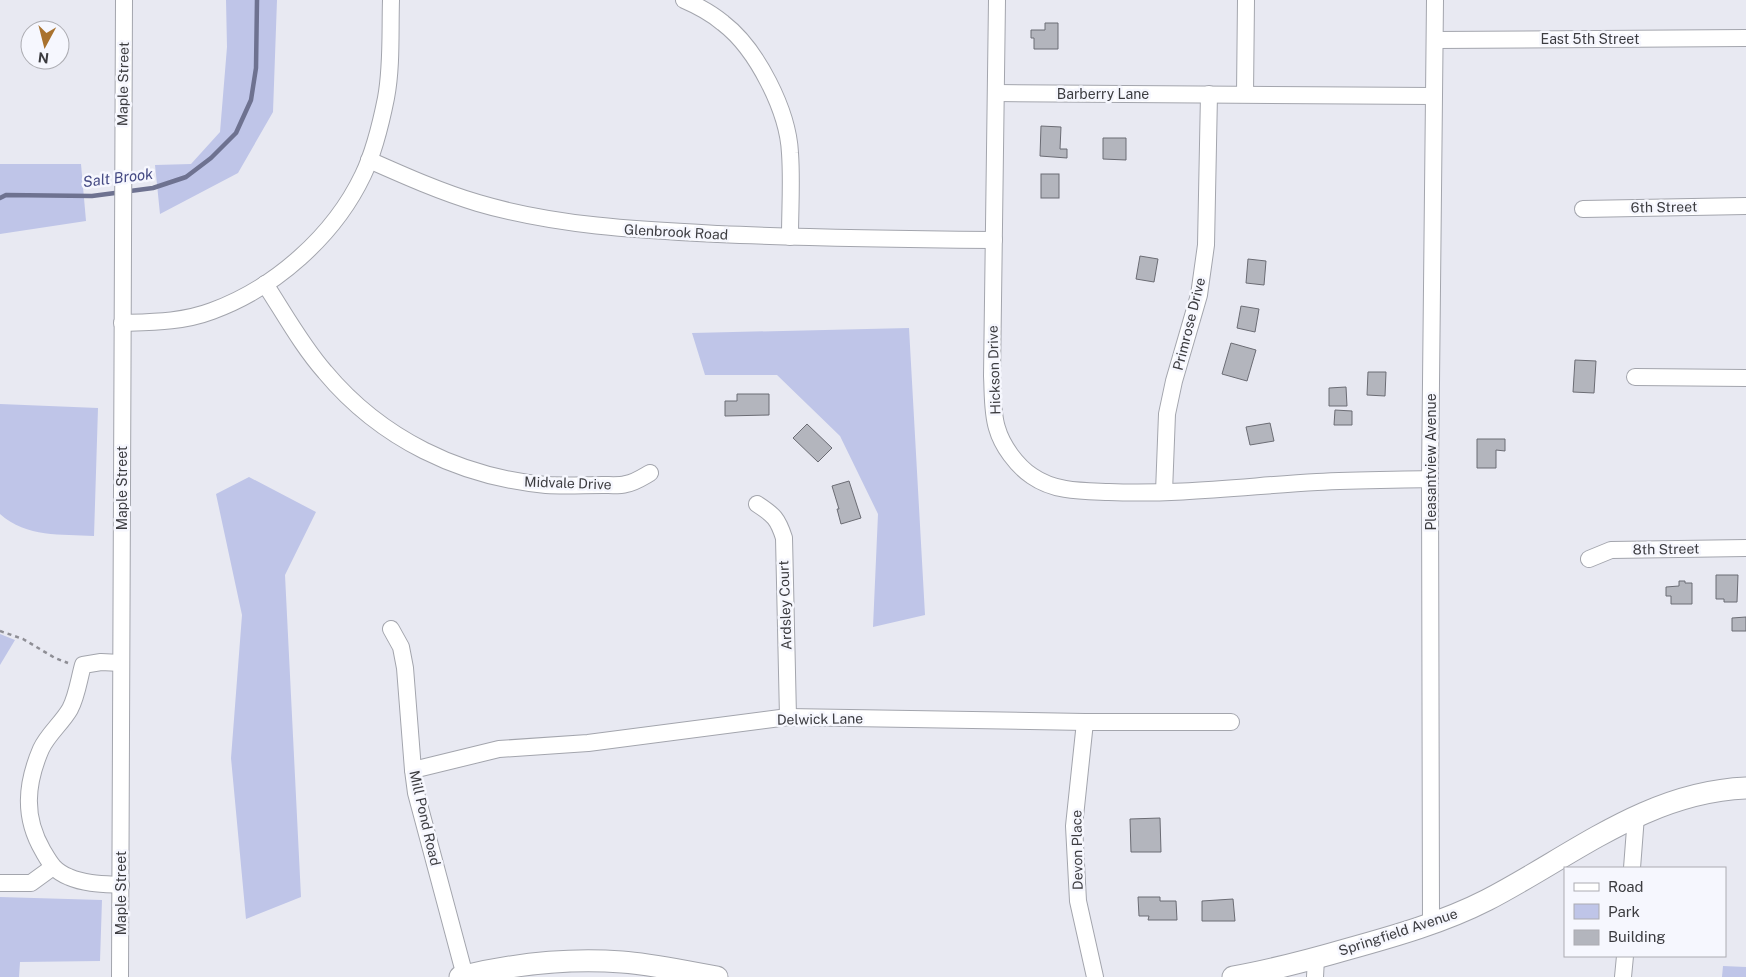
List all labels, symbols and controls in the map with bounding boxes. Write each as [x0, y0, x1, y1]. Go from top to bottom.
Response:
north arrow [20, 20, 70, 70]
street label: East 5th Street [1541, 31, 1639, 47]
street label: Maple Street [114, 42, 132, 126]
text: N [37, 49, 50, 67]
street label: Barberry Lane [1057, 86, 1149, 102]
water label: Salt Brook [82, 165, 155, 190]
street label: 6th Street [1631, 198, 1697, 216]
street label: Glenbrook Road [624, 221, 728, 243]
street label: Primrose Drive [1170, 276, 1208, 372]
street label: Hickson Drive [984, 325, 1004, 415]
street label: Pleasantview Avenue [1423, 393, 1439, 531]
street label: Maple Street [114, 446, 130, 530]
street label: Midvale Drive [524, 473, 612, 493]
street label: 8th Street [1632, 540, 1700, 558]
street label: Ardsley Court [775, 560, 795, 650]
street label: Delwick Lane [777, 710, 863, 728]
street label: Mill Pond Road [406, 769, 444, 867]
street label: Devon Place [1068, 810, 1086, 890]
street label: Maple Street [113, 851, 129, 935]
legend [1564, 867, 1726, 957]
text: Road [1608, 878, 1644, 895]
text: Park [1608, 903, 1640, 920]
street label: Springfield Avenue [1336, 905, 1460, 959]
text: Building [1608, 928, 1666, 945]

